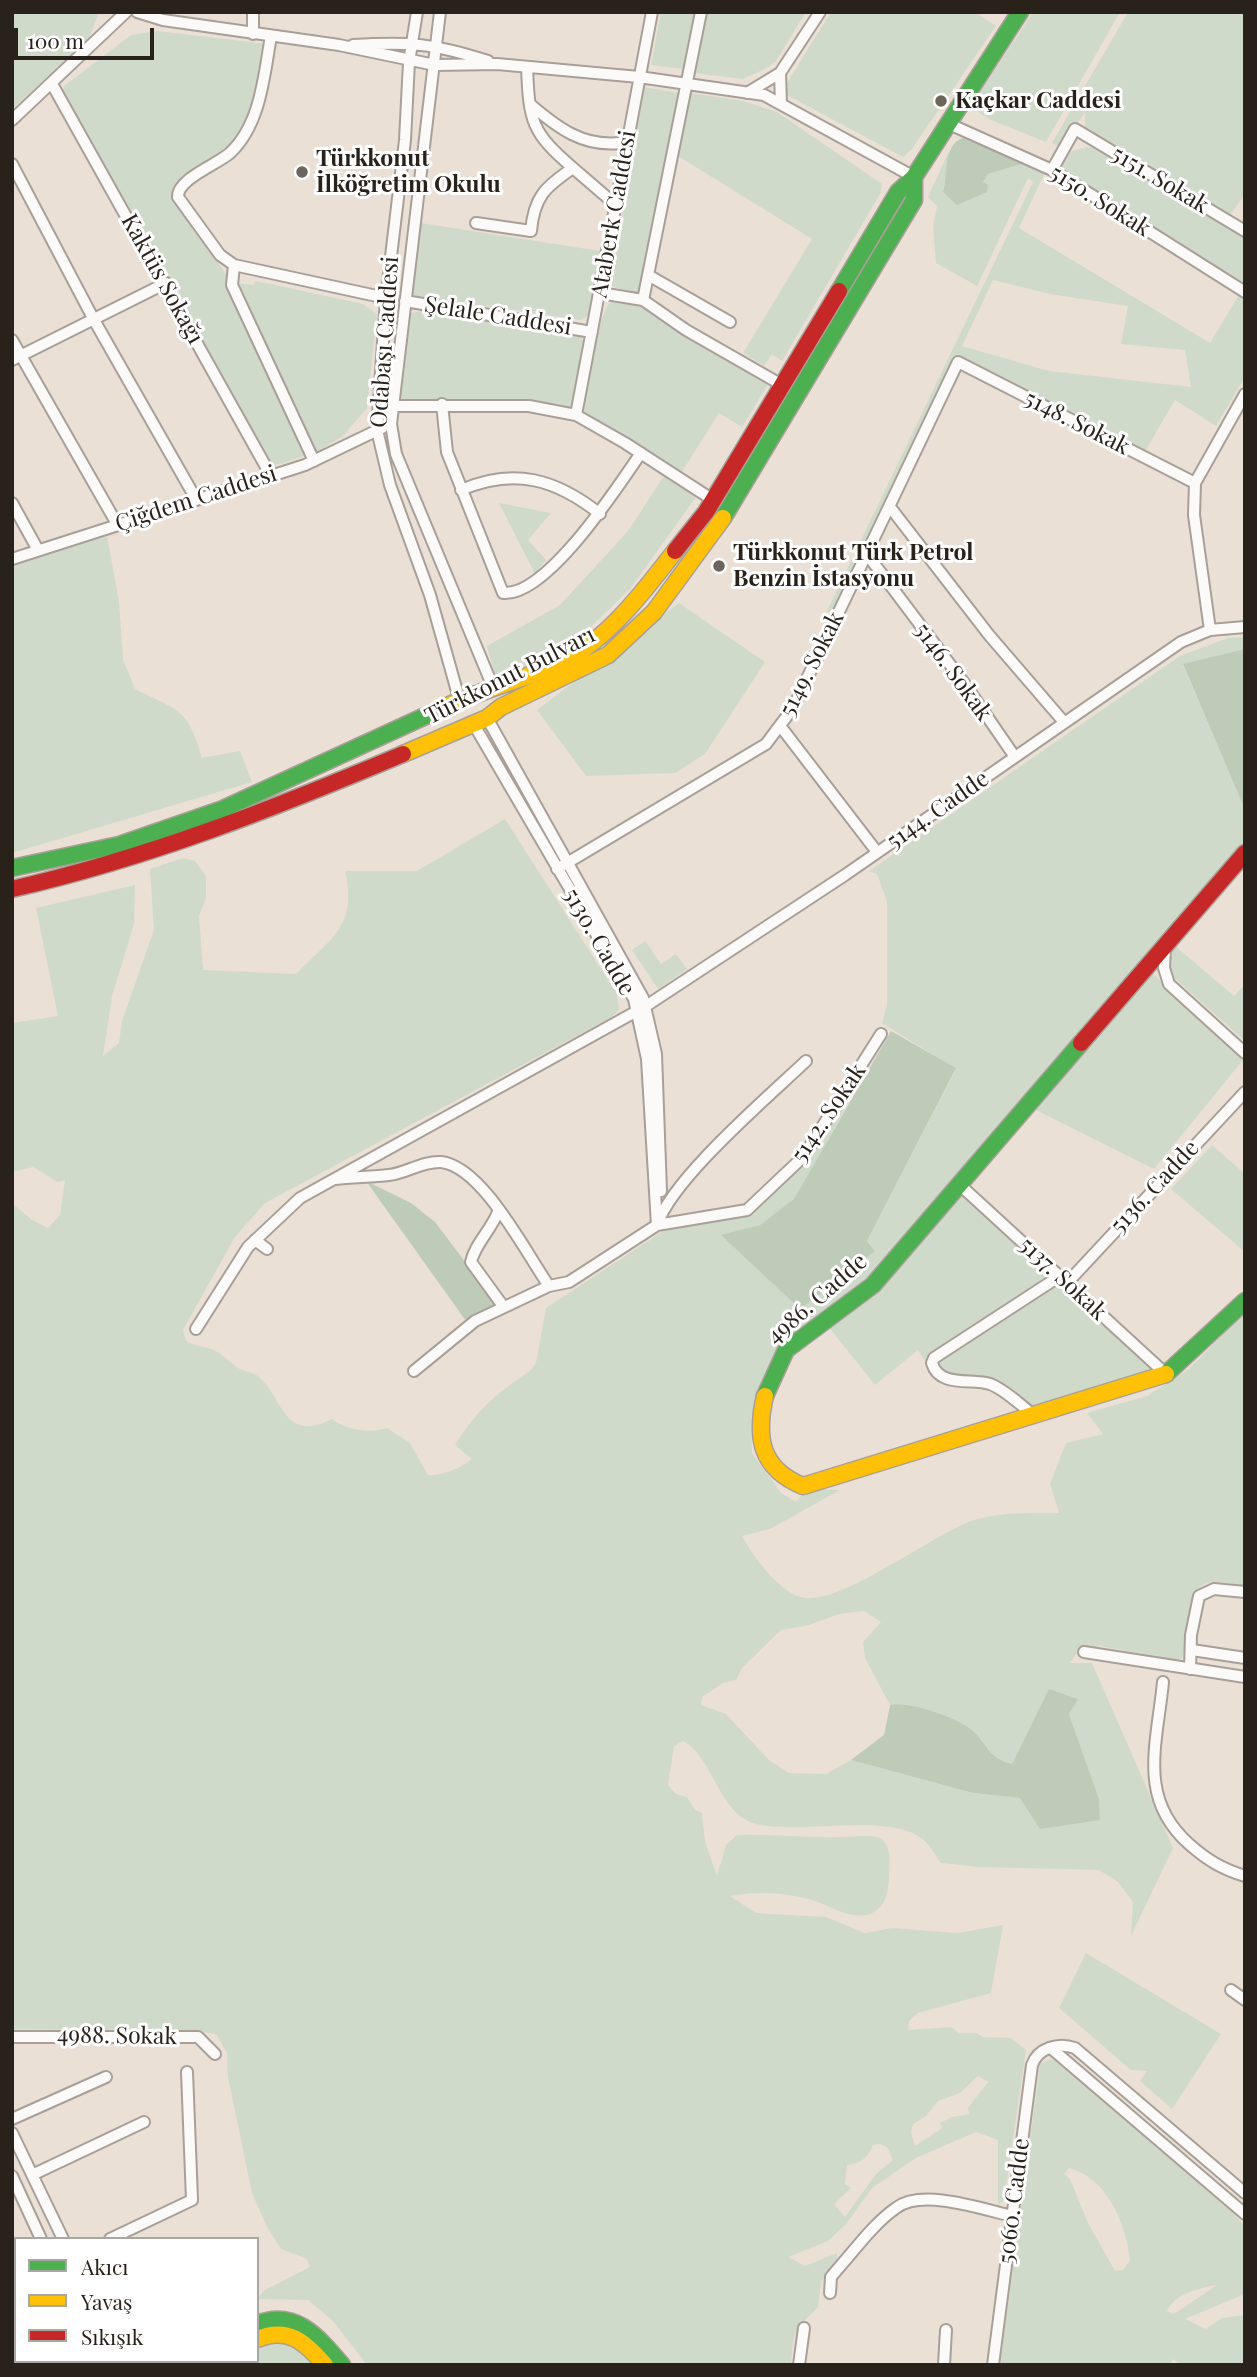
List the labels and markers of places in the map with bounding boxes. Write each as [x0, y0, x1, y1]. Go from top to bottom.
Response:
place label: Kaçkar Caddesi [955, 87, 1121, 115]
marker: Kaçkar Caddesi [933, 93, 949, 109]
place label: Türkkonut İlköğretim Okulu [316, 145, 501, 199]
marker: Türkkonut İlköğretim Okulu [294, 164, 310, 180]
place label: Türkkonut Türk Petrol Benzin İstasyonu [733, 539, 973, 593]
marker: Türkkonut Türk Petrol Benzin İstasyonu [711, 558, 727, 574]

